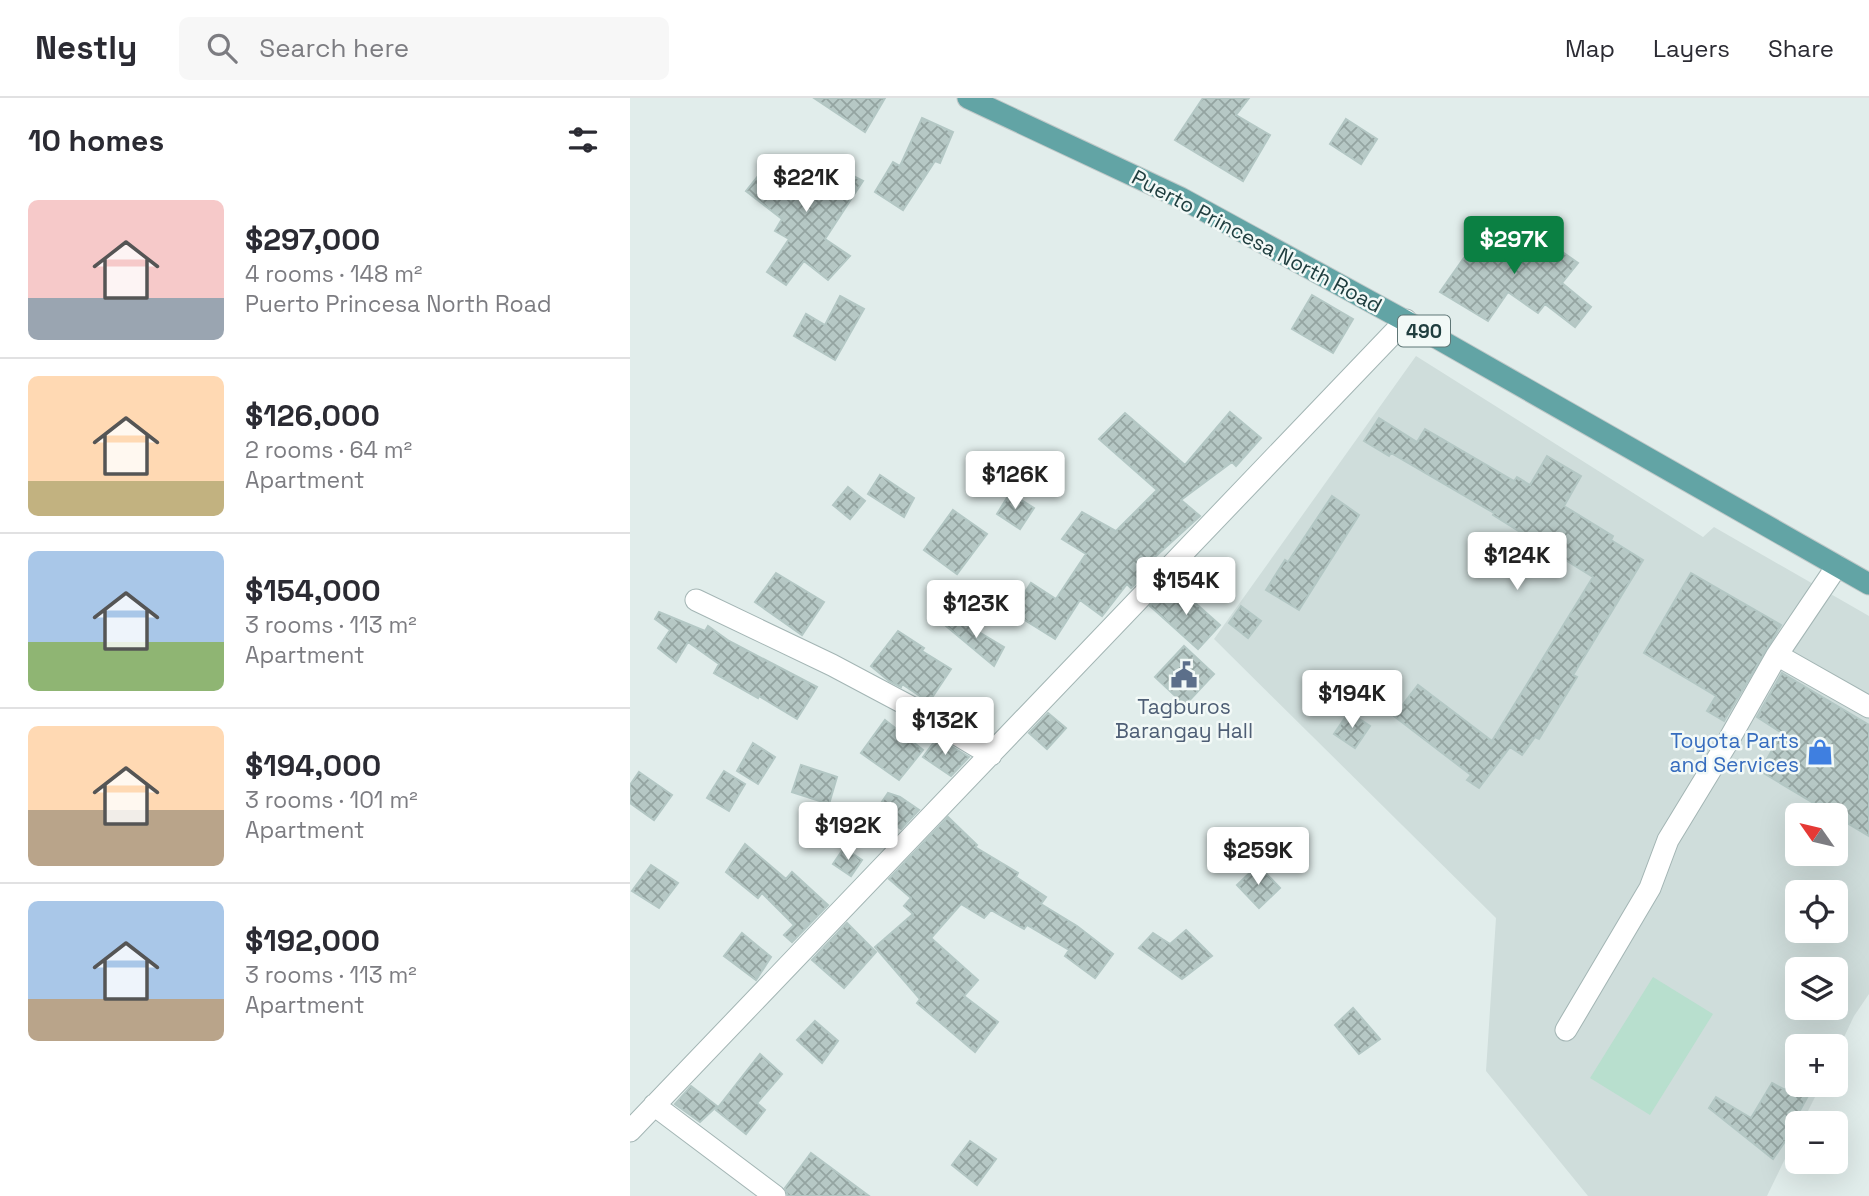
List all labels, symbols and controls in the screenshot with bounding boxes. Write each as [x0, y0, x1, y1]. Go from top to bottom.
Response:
search box [179, 17, 669, 80]
text: Nestly [35, 27, 137, 69]
icon: search [203, 29, 241, 67]
text: Search here [259, 31, 409, 65]
text: Map [1565, 33, 1615, 64]
text: Layers [1653, 33, 1730, 64]
text: Share [1768, 33, 1834, 64]
text: 10 homes [28, 121, 164, 160]
icon: filters [564, 121, 602, 159]
pin: $221K [757, 155, 855, 214]
text: $221K [773, 162, 839, 192]
street label: Puerto Princesa North Road [1127, 163, 1387, 319]
pin: $297K [1465, 216, 1563, 276]
text: $297,000 [245, 220, 380, 259]
text: $297K [1480, 224, 1548, 254]
icon: home [84, 228, 168, 312]
text: 4 rooms · 148 m² [245, 259, 422, 289]
text: Puerto Princesa North Road [245, 289, 551, 319]
road number: 490 [1398, 316, 1450, 346]
text: $126,000 [245, 396, 380, 435]
icon: home [84, 404, 168, 488]
text: 2 rooms · 64 m² [245, 435, 412, 465]
pin: $126K [966, 452, 1064, 511]
text: $126K [982, 459, 1048, 489]
text: Apartment [245, 465, 365, 495]
pin: $124K [1468, 532, 1566, 592]
text: $124K [1484, 540, 1550, 570]
pin: $154K [1137, 558, 1235, 617]
text: $154K [1152, 565, 1220, 595]
text: $154,000 [245, 571, 381, 610]
icon: home [84, 579, 168, 663]
pin: $123K [927, 580, 1025, 640]
text: $123K [943, 588, 1009, 618]
text: 3 rooms · 113 m² [245, 610, 417, 640]
text: Apartment [245, 640, 365, 670]
public building icon: Tagburos Barangay Hall [1169, 660, 1199, 690]
pin: $194K [1303, 670, 1401, 730]
text: $194K [1318, 678, 1386, 708]
place label: Tagburos Barangay Hall [1115, 693, 1253, 744]
pin: $132K [896, 698, 994, 757]
text: $132K [912, 705, 978, 735]
place label: Toyota Parts and Services [1669, 727, 1799, 778]
shop icon: Toyota Parts and Services [1805, 737, 1835, 767]
text: $194,000 [245, 746, 381, 785]
icon: home [84, 754, 168, 838]
text: 3 rooms · 101 m² [245, 785, 418, 815]
pin: $192K [799, 802, 897, 862]
north arrow [1785, 803, 1848, 866]
map controls [1785, 803, 1848, 1174]
text: $192K [815, 810, 881, 840]
text: Apartment [245, 815, 365, 845]
pin: $259K [1209, 828, 1307, 887]
text: $259K [1223, 835, 1293, 865]
button: locate [1785, 880, 1848, 943]
text: $192,000 [245, 921, 380, 960]
icon: home [84, 929, 168, 1013]
button: layers [1785, 957, 1848, 1020]
text: 3 rooms · 113 m² [245, 960, 417, 990]
text: Apartment [245, 990, 365, 1020]
button: + [1785, 1034, 1848, 1097]
button: − [1785, 1111, 1848, 1174]

